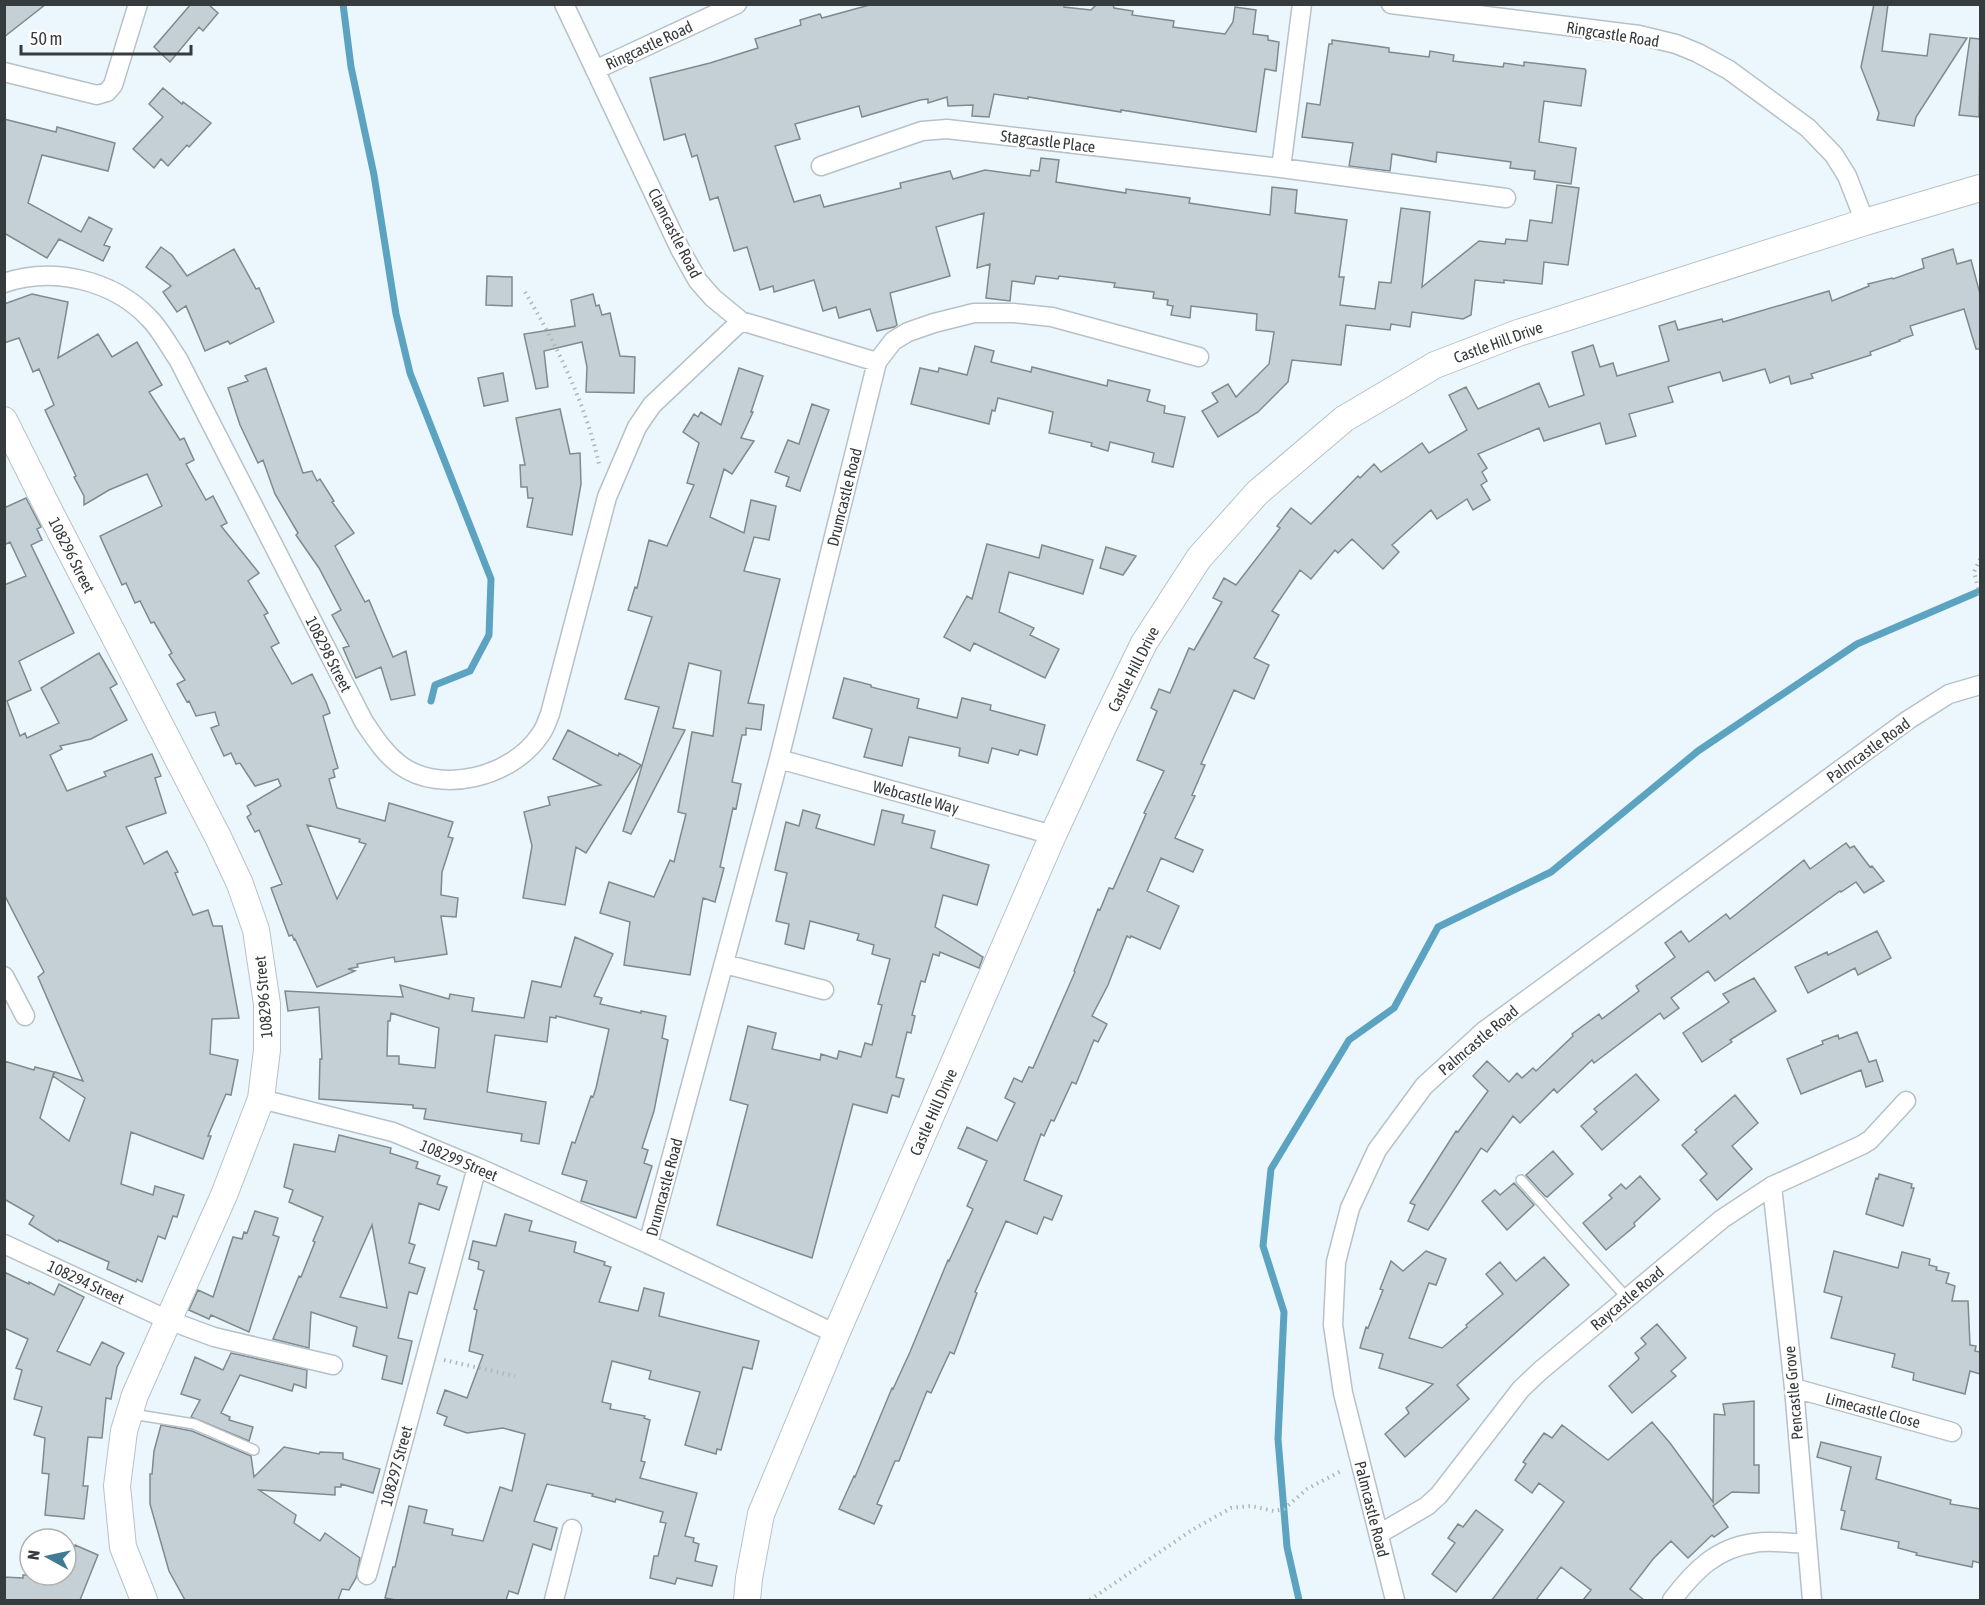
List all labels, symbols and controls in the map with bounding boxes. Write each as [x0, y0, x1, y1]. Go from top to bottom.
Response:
street label: Ringcastle Road [603, 17, 696, 74]
scale bar [21, 18, 190, 56]
street label: Ringcastle Road [1565, 18, 1661, 51]
text: 50 m [30, 28, 62, 49]
street label: Stagcastle Place [1000, 126, 1096, 157]
street label: Clamcastle Road [645, 185, 705, 281]
street label: Castle Hill Drive [1451, 318, 1545, 366]
street label: Drumcastle Road [823, 446, 865, 548]
street label: 108296 Street [45, 514, 99, 596]
street label: 108298 Street [302, 613, 356, 695]
street label: Castle Hill Drive [1104, 623, 1162, 715]
street label: Palmcastle Road [1823, 714, 1913, 786]
street label: Webcastle Way [871, 777, 961, 818]
street label: 108296 Street [250, 955, 276, 1039]
street label: Palmcastle Road [1435, 1001, 1521, 1079]
street label: Castle Hill Drive [906, 1066, 960, 1158]
street label: 108299 Street [418, 1136, 501, 1185]
street label: Drumcastle Road [642, 1136, 686, 1238]
street label: 108294 Street [45, 1256, 128, 1308]
street label: Raycastle Road [1587, 1262, 1668, 1334]
street label: Pencastle Grove [1780, 1345, 1806, 1441]
street label: Limecastle Close [1824, 1389, 1922, 1431]
street label: 108297 Street [377, 1423, 415, 1508]
street label: Palmcastle Road [1351, 1459, 1393, 1559]
north arrow [18, 1527, 78, 1587]
text: N [24, 1549, 43, 1561]

